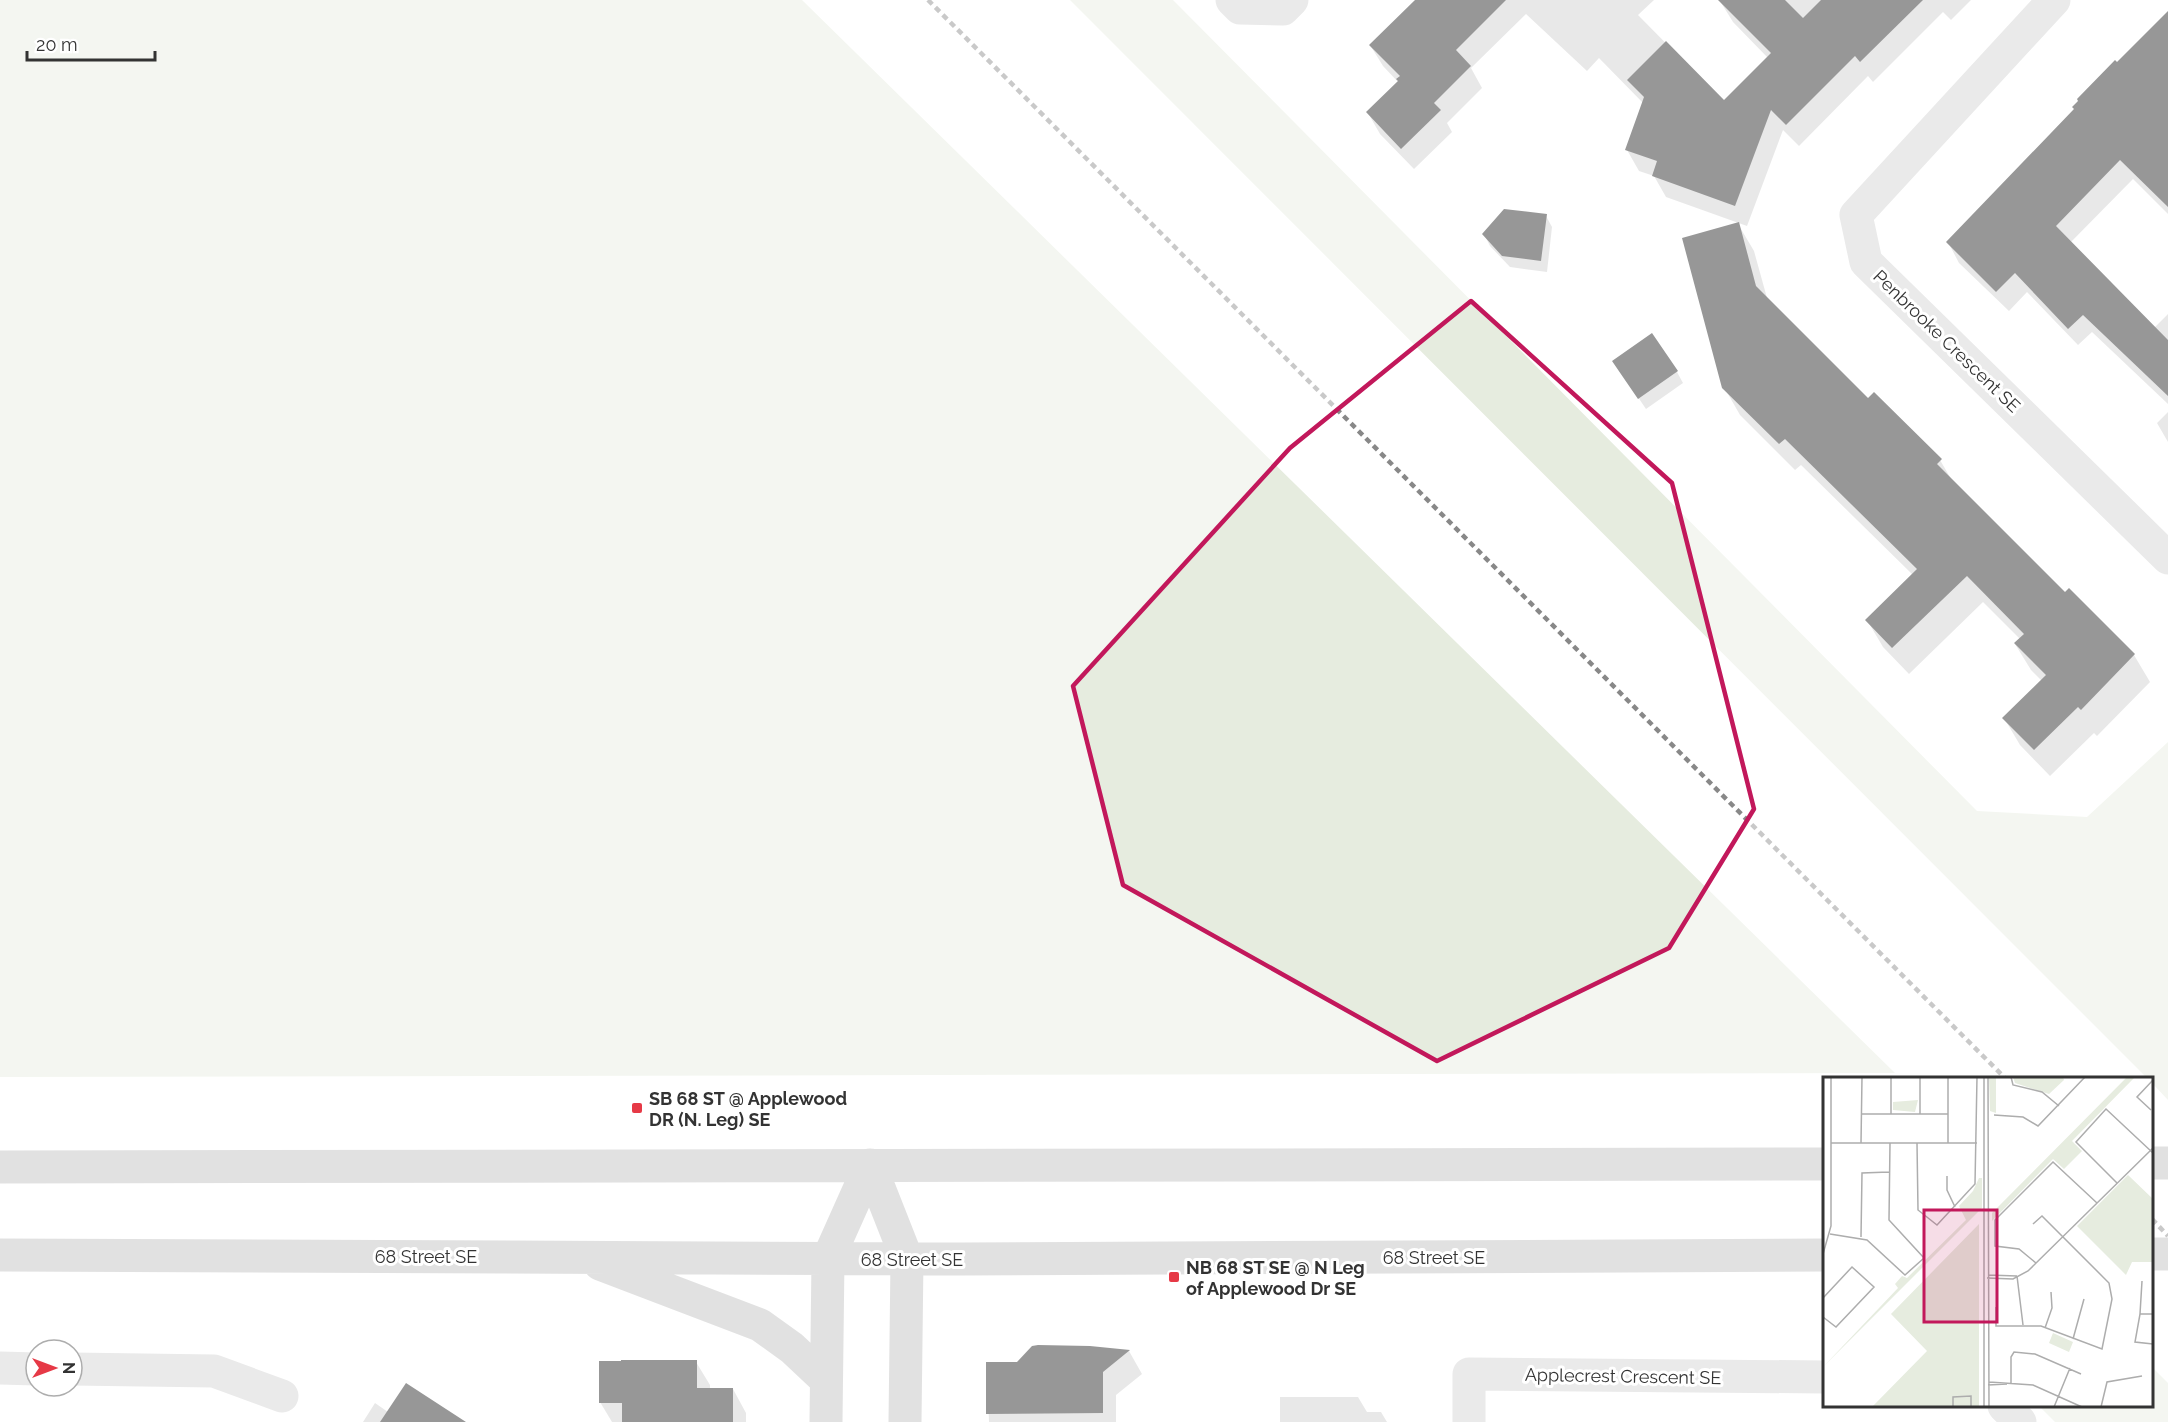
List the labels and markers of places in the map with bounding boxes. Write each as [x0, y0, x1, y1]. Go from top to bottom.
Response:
place label: SB 68 ST @ Applewood DR (N. Leg) SE [649, 1088, 847, 1130]
marker: SB 68 ST @ Applewood DR (N. Leg) SE [630, 1101, 644, 1115]
place label: NB 68 ST SE @ N Leg of Applewood Dr SE [1186, 1257, 1365, 1299]
marker: NB 68 ST SE @ N Leg of Applewood Dr SE [1167, 1270, 1181, 1284]

